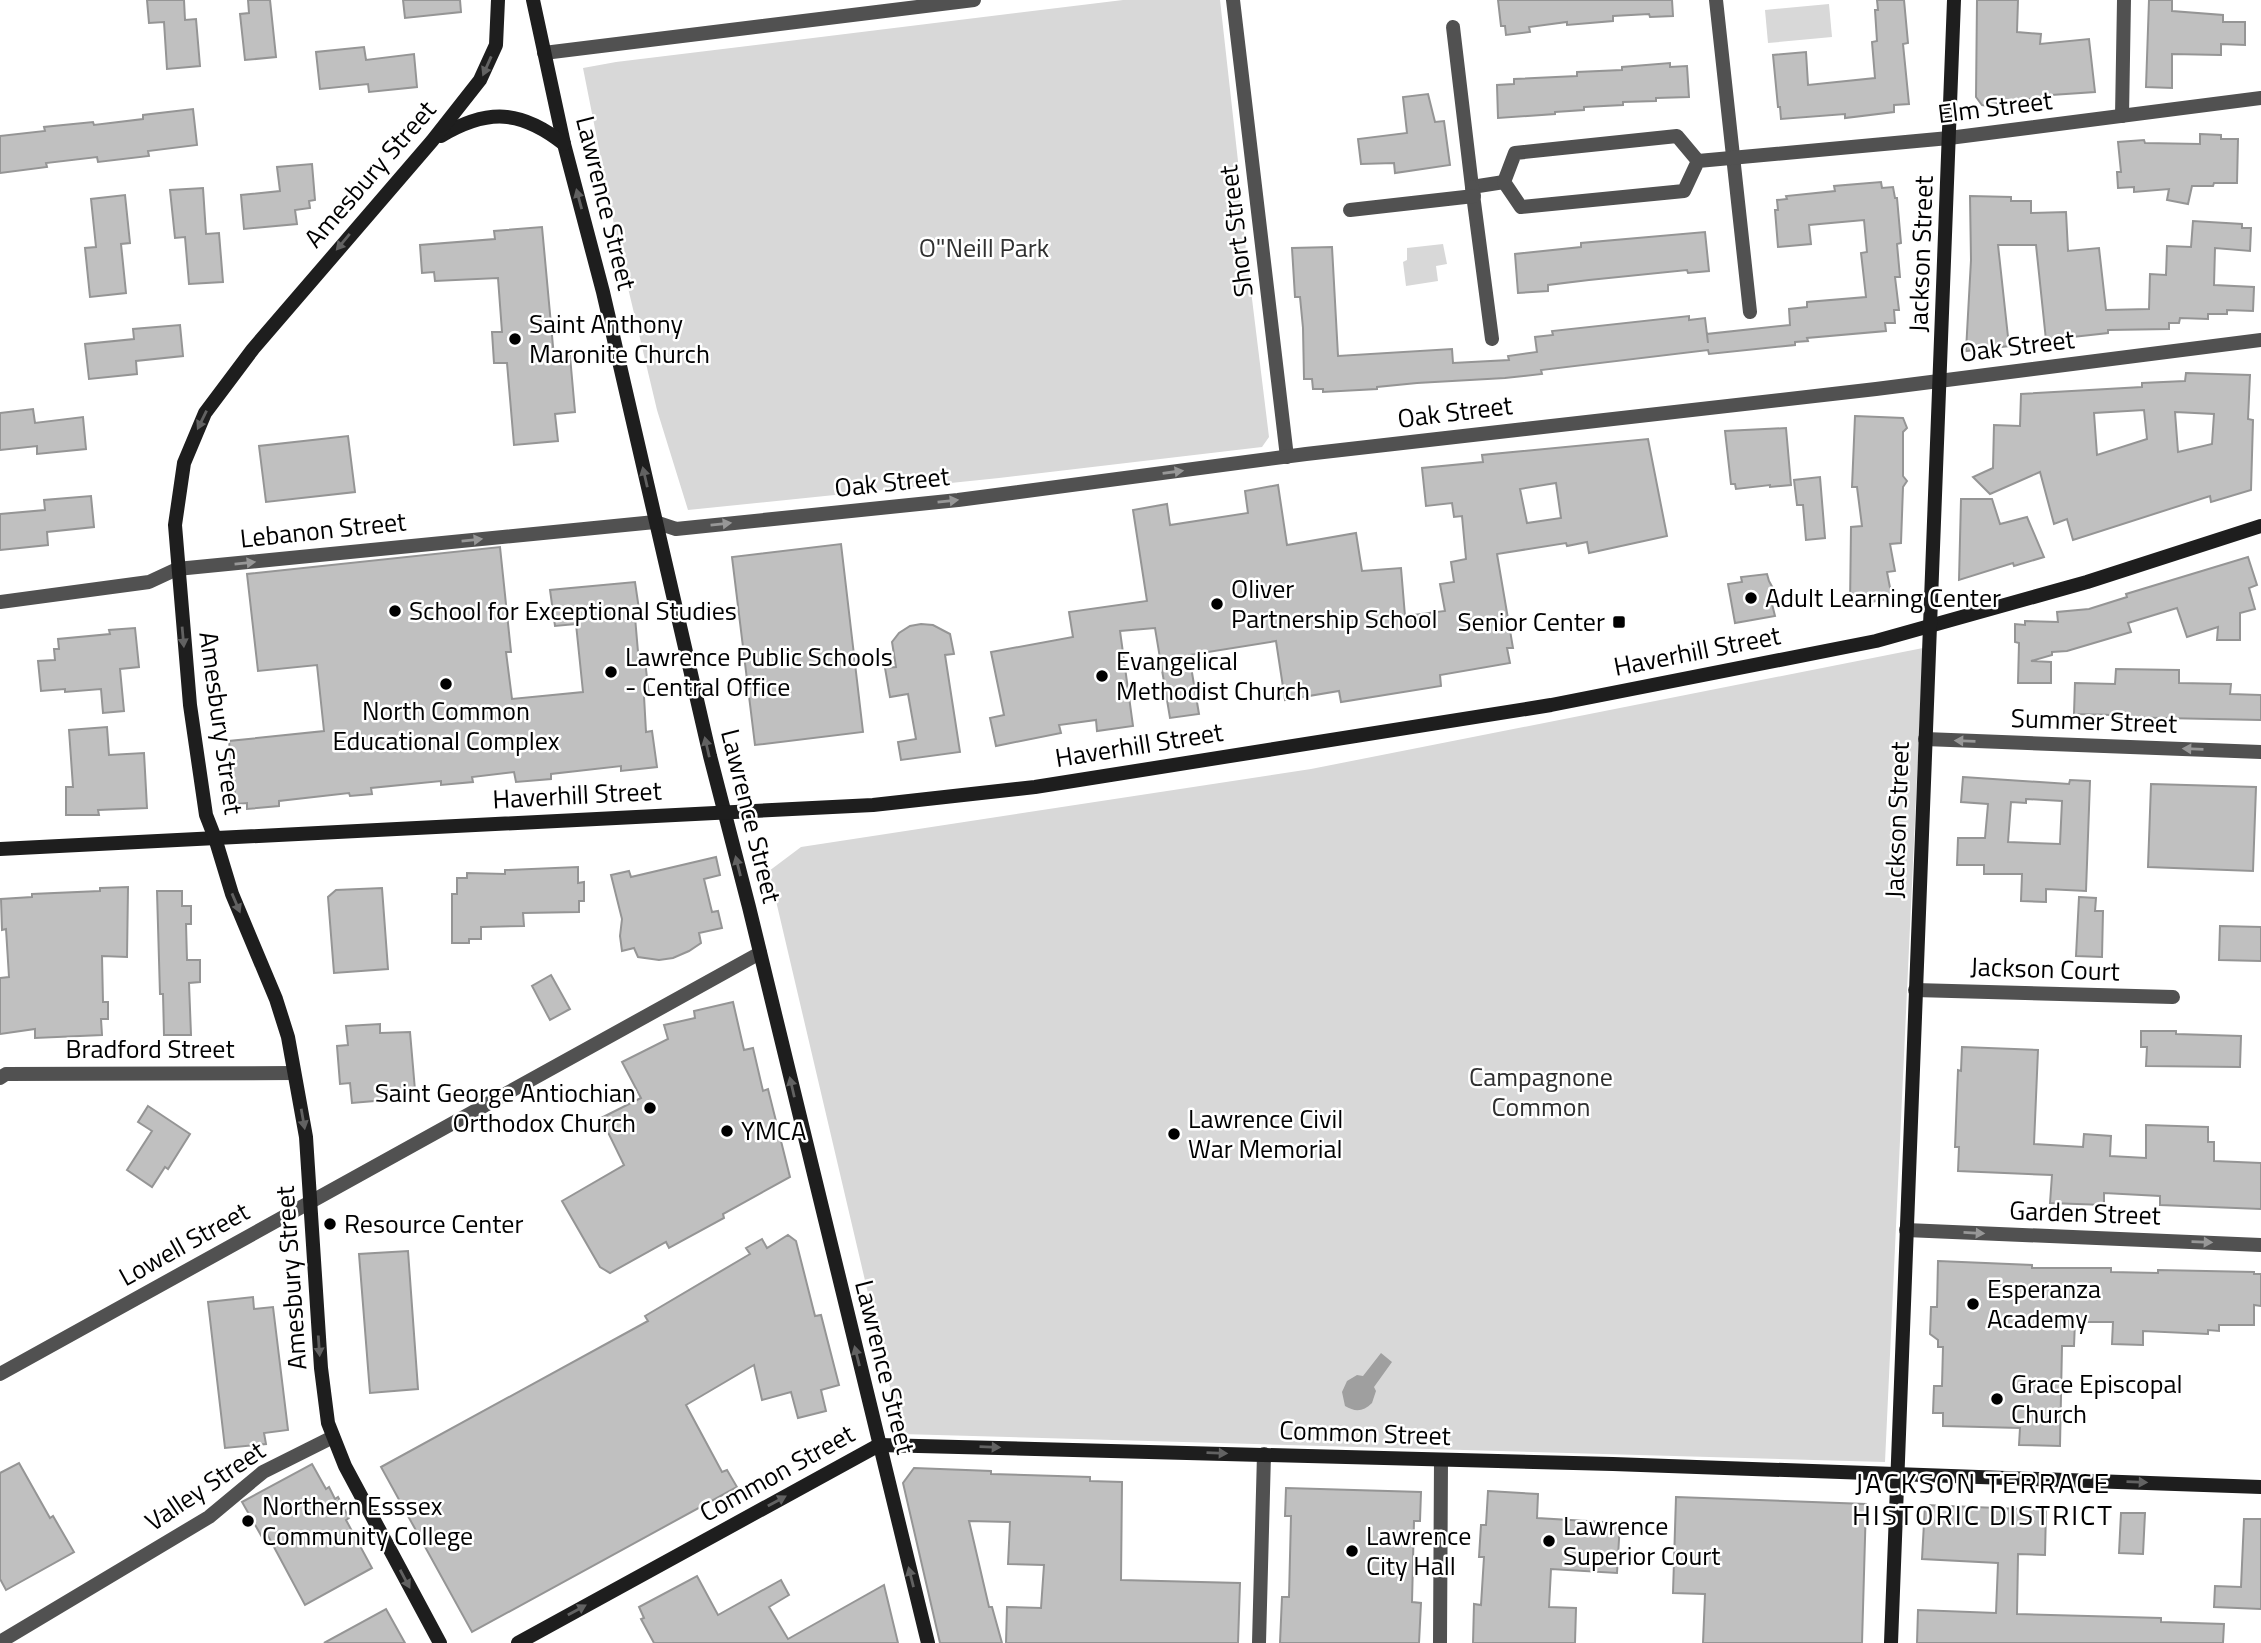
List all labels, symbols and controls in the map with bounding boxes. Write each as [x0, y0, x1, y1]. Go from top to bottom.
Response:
one-way arrow [481, 56, 492, 77]
street label: Elm Street [1936, 80, 2054, 133]
street label: Amesbury Street [294, 91, 445, 256]
street label: Lawrence Street [566, 112, 647, 294]
street label: Short Street [1208, 163, 1263, 299]
street label: Jackson Street [1898, 175, 1943, 333]
one-way arrow [573, 188, 584, 210]
park label: O"Neill Park [919, 228, 1049, 267]
one-way arrow [335, 233, 351, 251]
place label: Saint Anthony Maronite Church [529, 304, 710, 373]
street label: Oak Street [1957, 319, 2077, 372]
marker: Saint Anthony Maronite Church [507, 331, 523, 347]
street label: Oak Street [1395, 385, 1515, 438]
one-way arrow [197, 410, 208, 430]
street label: Oak Street [833, 456, 951, 507]
one-way arrow [639, 466, 650, 488]
one-way arrow [1163, 466, 1185, 477]
one-way arrow [937, 496, 959, 507]
street label: Lebanon Street [238, 501, 408, 558]
one-way arrow [711, 518, 733, 529]
one-way arrow [461, 534, 483, 545]
one-way arrow [234, 557, 256, 568]
place label: Oliver Partnership School [1231, 569, 1438, 638]
place label: Adult Learning Center [1765, 578, 2001, 617]
marker: Adult Learning Center [1743, 590, 1759, 606]
place label: School for Exceptional Studies [409, 591, 737, 630]
marker: Oliver Partnership School [1209, 596, 1225, 612]
place label: Senior Center [1458, 602, 1605, 641]
marker: School for Exceptional Studies [387, 603, 403, 619]
marker: Senior Center [1611, 614, 1627, 630]
street label: Haverhill Street [1610, 615, 1784, 686]
one-way arrow [178, 627, 189, 649]
street label: Amesbury Street [189, 629, 254, 817]
place label: Lawrence Public Schools - Central Office [625, 637, 893, 706]
place label: Evangelical Methodist Church [1116, 641, 1310, 710]
marker: Lawrence Public Schools - Central Office [603, 664, 619, 680]
marker: Evangelical Methodist Church [1094, 668, 1110, 684]
marker: North Common Educational Complex [438, 676, 454, 692]
place label: North Common Educational Complex [332, 691, 560, 760]
street label: Summer Street [2010, 698, 2178, 743]
street label: Haverhill Street [1052, 712, 1226, 777]
street label: Lawrence Street [711, 725, 792, 907]
one-way arrow [702, 735, 713, 757]
one-way arrow [1954, 735, 1976, 746]
street label: Jackson Street [1874, 741, 1919, 899]
one-way arrow [2182, 743, 2204, 754]
street label: Haverhill Street [491, 771, 663, 818]
one-way arrow [732, 855, 743, 877]
one-way arrow [230, 893, 242, 913]
street label: Jackson Court [1970, 946, 2120, 991]
street label: Bradford Street [65, 1029, 235, 1068]
park label: Campagnone Common [1469, 1057, 1613, 1126]
place label: Saint George Antiochian Orthodox Church [375, 1073, 636, 1142]
one-way arrow [786, 1076, 797, 1098]
place label: Lawrence Civil War Memorial [1188, 1099, 1343, 1168]
marker: Saint George Antiochian Orthodox Church [642, 1100, 658, 1116]
one-way arrow [297, 1108, 308, 1130]
place label: YMCA [741, 1111, 806, 1150]
marker: YMCA [719, 1123, 735, 1139]
marker: Lawrence Civil War Memorial [1166, 1126, 1182, 1142]
street label: Amesbury Street [265, 1185, 316, 1371]
street label: Garden Street [2009, 1190, 2161, 1235]
street label: Lowell Street [112, 1192, 256, 1295]
place label: Resource Center [344, 1204, 523, 1243]
marker: Resource Center [322, 1216, 338, 1232]
one-way arrow [1963, 1227, 1985, 1238]
one-way arrow [2191, 1237, 2213, 1248]
place label: Esperanza Academy [1987, 1269, 2101, 1338]
street label: Lawrence Street [845, 1276, 926, 1458]
marker: Esperanza Academy [1965, 1296, 1981, 1312]
one-way arrow [314, 1335, 325, 1357]
one-way arrow [851, 1345, 862, 1367]
place label: Grace Episcopal Church [2011, 1364, 2183, 1433]
marker: Grace Episcopal Church [1989, 1391, 2005, 1407]
street label: Common Street [1279, 1410, 1451, 1455]
street label: Common Street [692, 1414, 861, 1531]
street label: Valley Street [137, 1431, 273, 1540]
one-way arrow [979, 1441, 1001, 1452]
one-way arrow [1207, 1447, 1229, 1459]
district label: JACKSON TERRACE HISTORIC DISTRICT [1852, 1461, 2114, 1536]
one-way arrow [2126, 1477, 2148, 1488]
place label: Northern Esssex Community College [262, 1486, 473, 1555]
one-way arrow [767, 1495, 787, 1507]
place label: Lawrence Superior Court [1563, 1506, 1720, 1575]
marker: Northern Esssex Community College [240, 1513, 256, 1529]
place label: Lawrence City Hall [1366, 1516, 1471, 1585]
marker: Lawrence Superior Court [1541, 1533, 1557, 1549]
marker: Lawrence City Hall [1344, 1543, 1360, 1559]
one-way arrow [905, 1566, 916, 1588]
one-way arrow [399, 1570, 411, 1589]
one-way arrow [568, 1604, 587, 1616]

